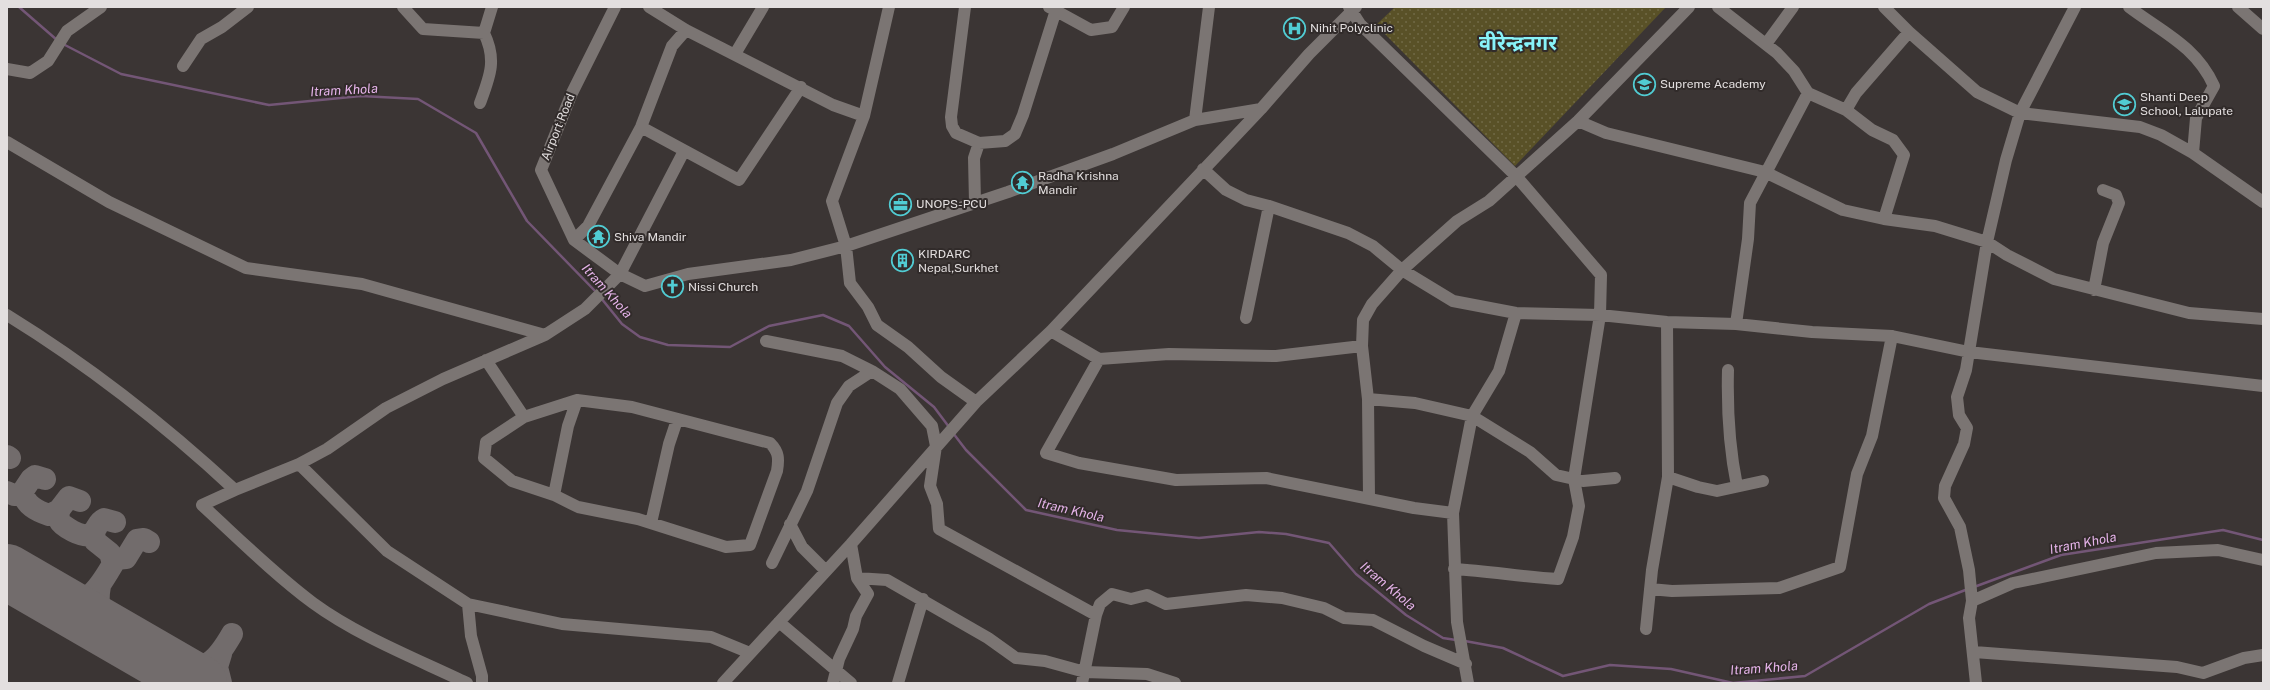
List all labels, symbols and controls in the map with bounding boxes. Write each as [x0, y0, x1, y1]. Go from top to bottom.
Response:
hospital icon: Nihit Polyclinic [1281, 15, 1307, 41]
place label: Nihit Polyclinic [1310, 21, 1393, 35]
district label: वीरेन्द्रनगर [1479, 31, 1558, 55]
school or university icon: Supreme Academy [1632, 71, 1658, 97]
place label: Supreme Academy [1660, 77, 1766, 91]
water label: Itram Khola [310, 81, 378, 99]
place label: Shanti Deep School, Lalupate [2140, 90, 2233, 118]
school or university icon: Shanti Deep School, Lalupate [2111, 91, 2137, 117]
street label: Airport Road [538, 92, 578, 162]
place label: Radha Krishna Mandir [1038, 169, 1119, 197]
temple icon: Radha Krishna Mandir [1010, 170, 1036, 196]
office icon: UNOPS-PCU [887, 191, 913, 217]
place label: UNOPS-PCU [916, 197, 987, 211]
temple icon: Shiva Mandir [585, 224, 611, 250]
place label: Shiva Mandir [614, 230, 687, 244]
place label: KIRDARC Nepal,Surkhet [918, 247, 999, 275]
building icon: KIRDARC Nepal,Surkhet [889, 248, 915, 274]
water label: Itram Khola [579, 261, 635, 321]
church icon: Nissi Church [660, 274, 686, 300]
place label: Nissi Church [688, 280, 758, 294]
water label: Itram Khola [1036, 495, 1106, 525]
water label: Itram Khola [2048, 529, 2118, 557]
water label: Itram Khola [1357, 558, 1419, 614]
water label: Itram Khola [1730, 658, 1798, 678]

